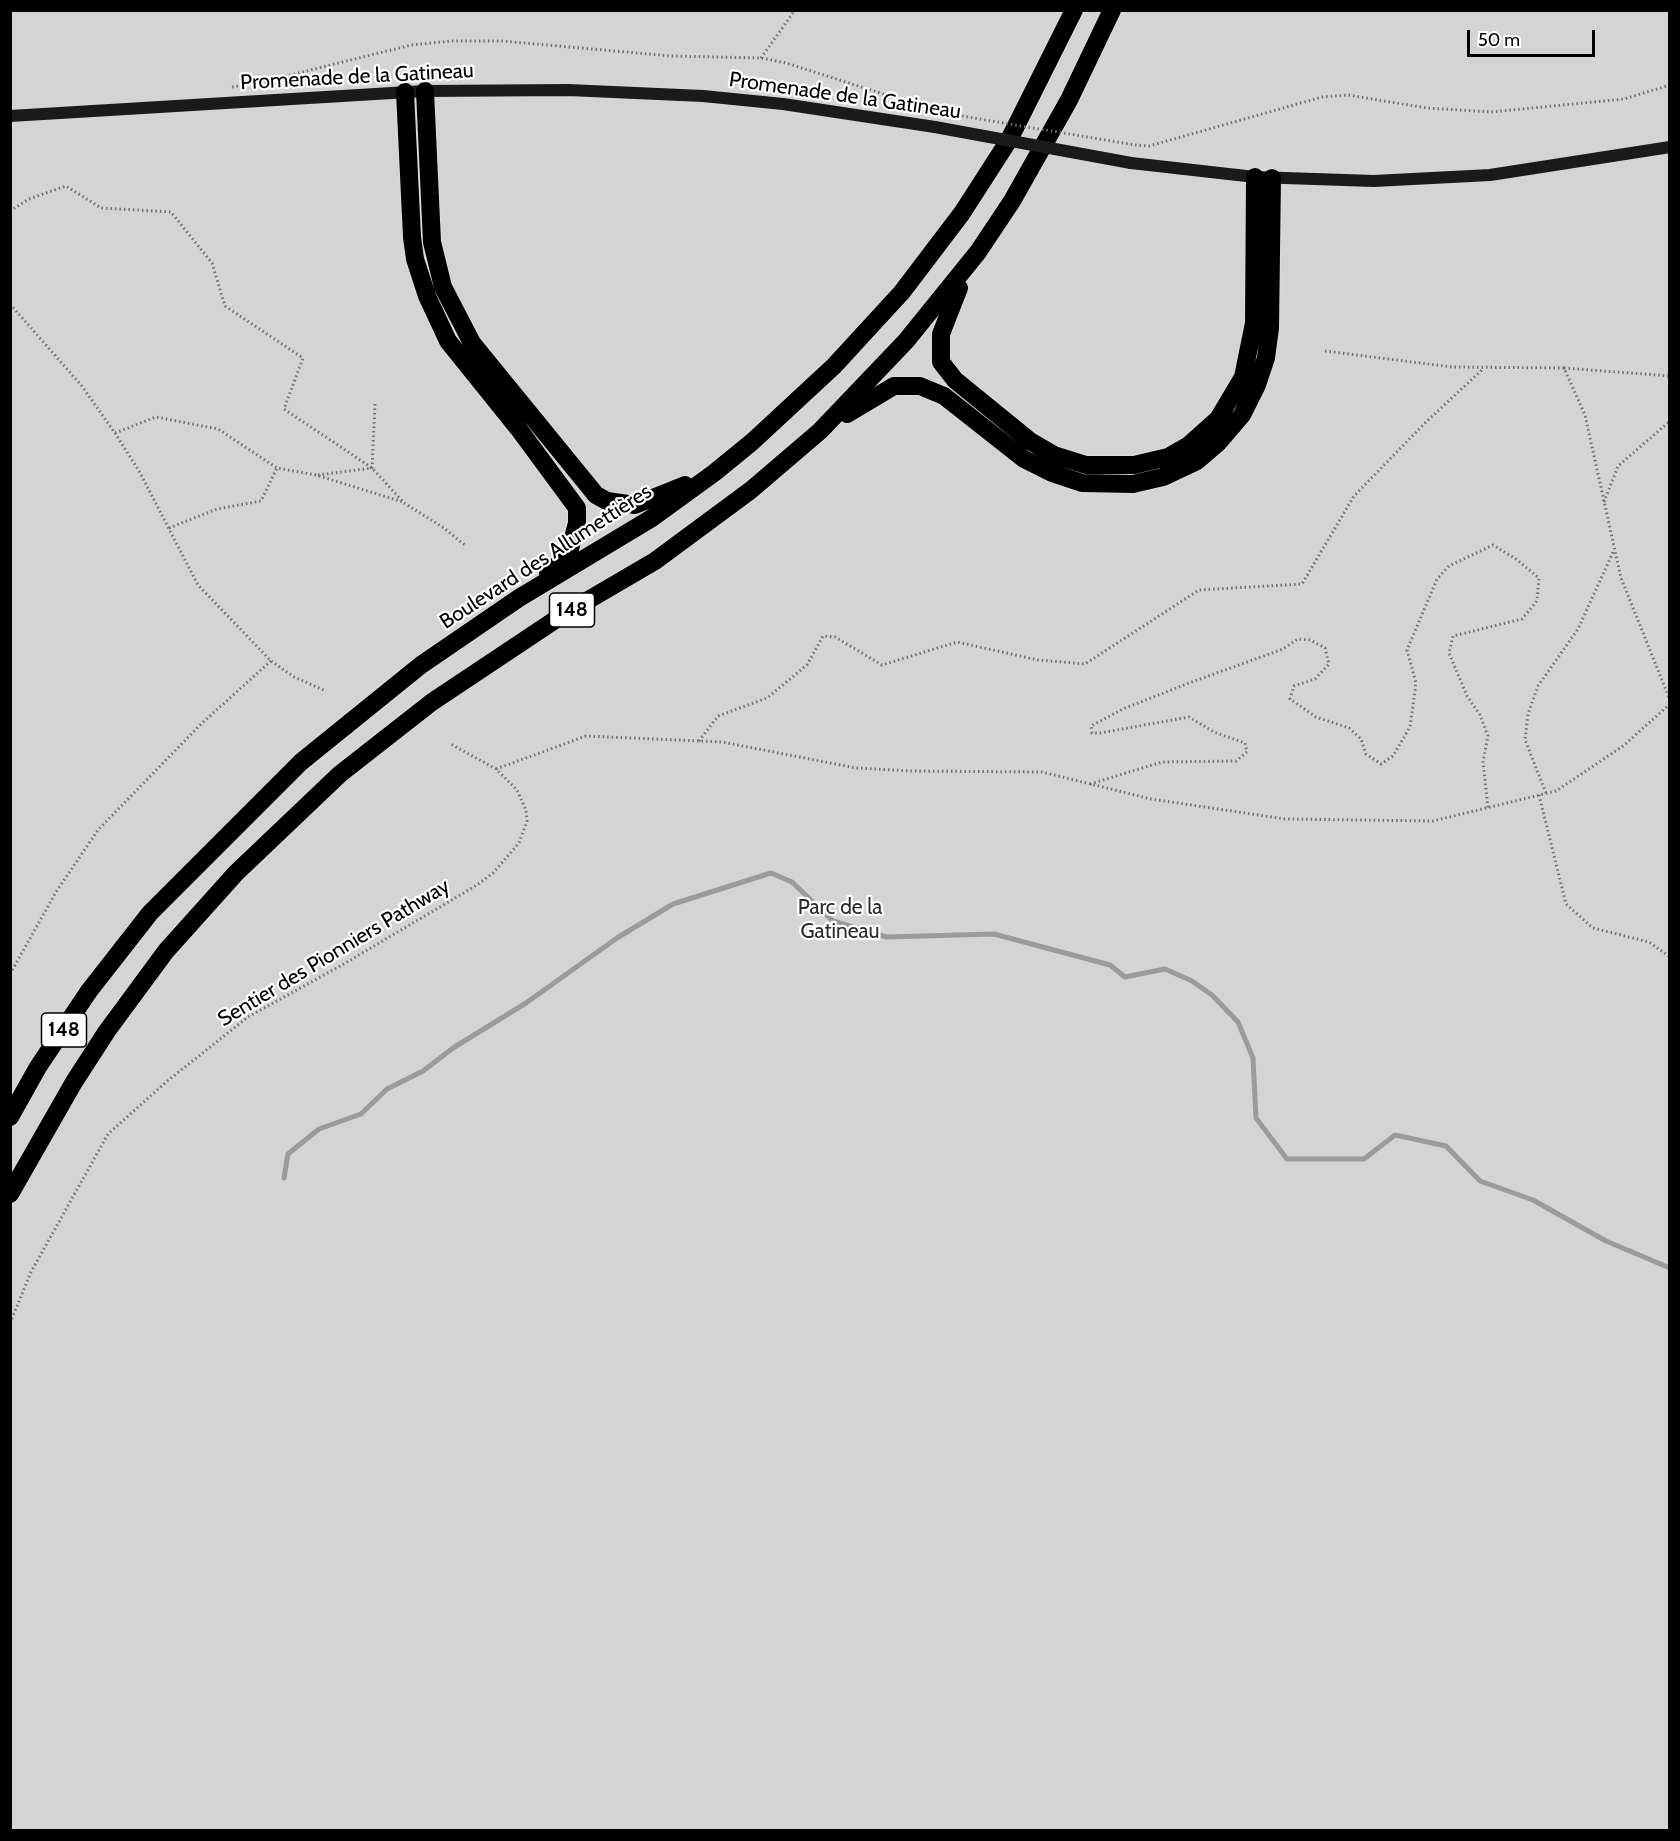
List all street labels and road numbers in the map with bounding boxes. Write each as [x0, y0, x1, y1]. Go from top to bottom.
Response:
street label: Promenade de la Gatineau [240, 58, 474, 96]
street label: Promenade de la Gatineau [727, 67, 963, 125]
street label: Boulevard des Allumettières [435, 479, 657, 635]
road number: 148 [550, 593, 594, 627]
street label: Sentier des Pionniers Pathway [214, 874, 454, 1032]
road number: 148 [42, 1013, 86, 1047]

